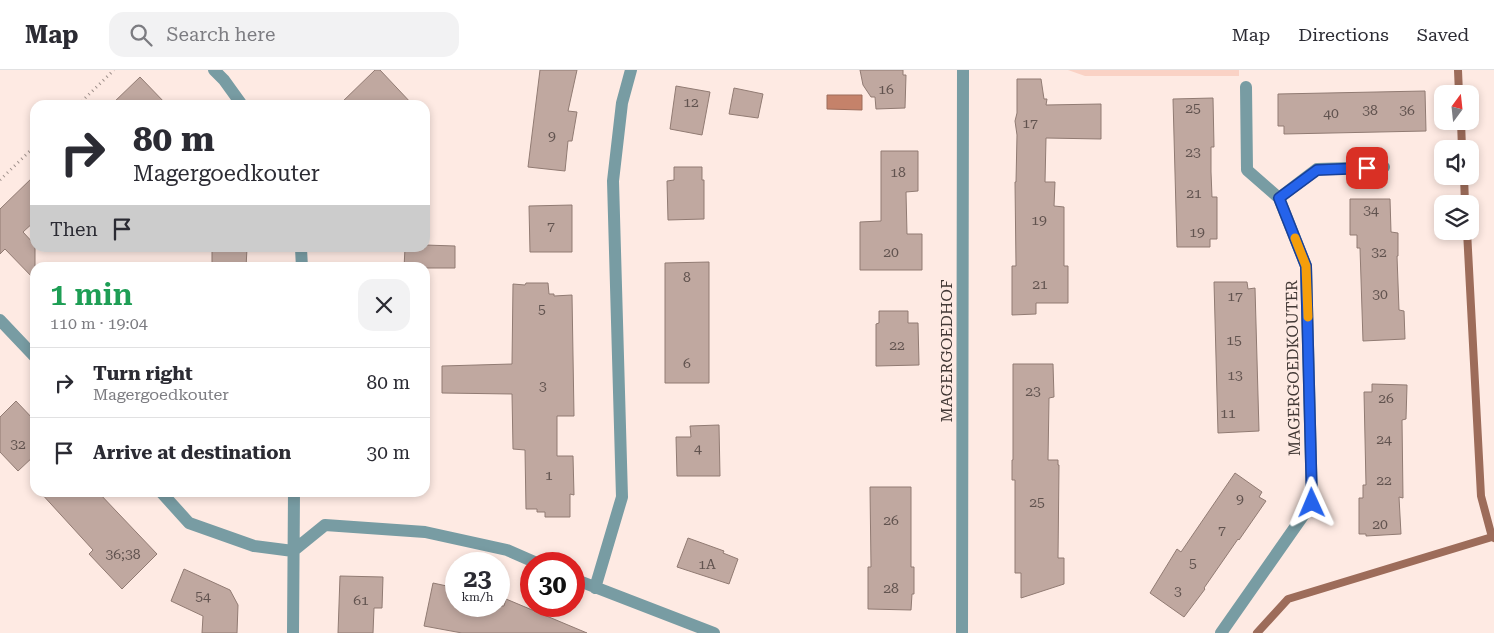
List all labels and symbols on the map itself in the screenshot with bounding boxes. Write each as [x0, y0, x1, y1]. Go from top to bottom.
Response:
house number: 16 [878, 81, 894, 97]
north arrow [1434, 85, 1479, 130]
house number: 12 [683, 94, 699, 110]
house number: 25 [1185, 100, 1201, 116]
house number: 38 [1362, 102, 1378, 118]
house number: 36 [1399, 102, 1415, 118]
house number: 40 [1323, 105, 1339, 121]
house number: 17 [1022, 115, 1038, 131]
house number: 9 [548, 128, 556, 144]
house number: 23 [1185, 144, 1201, 160]
pin [1346, 147, 1388, 189]
house number: 18 [890, 164, 906, 180]
house number: 21 [1186, 185, 1202, 201]
house number: 34 [1363, 202, 1379, 218]
house number: 19 [1031, 212, 1047, 228]
house number: 7 [547, 218, 555, 234]
house number: 19 [1189, 224, 1205, 240]
house number: 20 [883, 244, 899, 260]
house number: 32 [1371, 244, 1387, 260]
house number: 8 [683, 269, 691, 285]
house number: 21 [1032, 276, 1048, 292]
street label: MAGERGOEDHOF [937, 279, 956, 423]
street label: MAGERGOEDKOUTER [1282, 280, 1304, 456]
house number: 30 [1372, 286, 1388, 302]
house number: 17 [1227, 288, 1243, 304]
house number: 5 [538, 301, 546, 317]
house number: 15 [1226, 332, 1242, 348]
house number: 22 [889, 337, 905, 353]
house number: 6 [683, 355, 691, 371]
house number: 13 [1227, 367, 1243, 383]
house number: 3 [539, 378, 547, 394]
house number: 23 [1025, 383, 1041, 399]
house number: 26 [1378, 390, 1394, 406]
house number: 11 [1220, 405, 1236, 421]
house number: 24 [1376, 431, 1392, 447]
house number: 32 [10, 436, 26, 452]
house number: 4 [694, 440, 702, 456]
house number: 1 [545, 467, 553, 483]
house number: 22 [1376, 472, 1392, 488]
position arrow [1285, 476, 1337, 528]
house number: 9 [1236, 491, 1244, 507]
house number: 25 [1029, 494, 1045, 510]
house number: 26 [883, 512, 899, 528]
house number: 20 [1372, 516, 1388, 532]
house number: 7 [1218, 522, 1226, 538]
house number: 36;38 [105, 546, 141, 562]
speed limit sign: 30 [520, 552, 585, 617]
house number: 5 [1189, 555, 1197, 571]
house number: 1A [698, 556, 716, 572]
house number: 28 [883, 580, 899, 596]
house number: 3 [1174, 583, 1182, 599]
house number: 54 [195, 588, 211, 604]
house number: 61 [353, 592, 369, 608]

